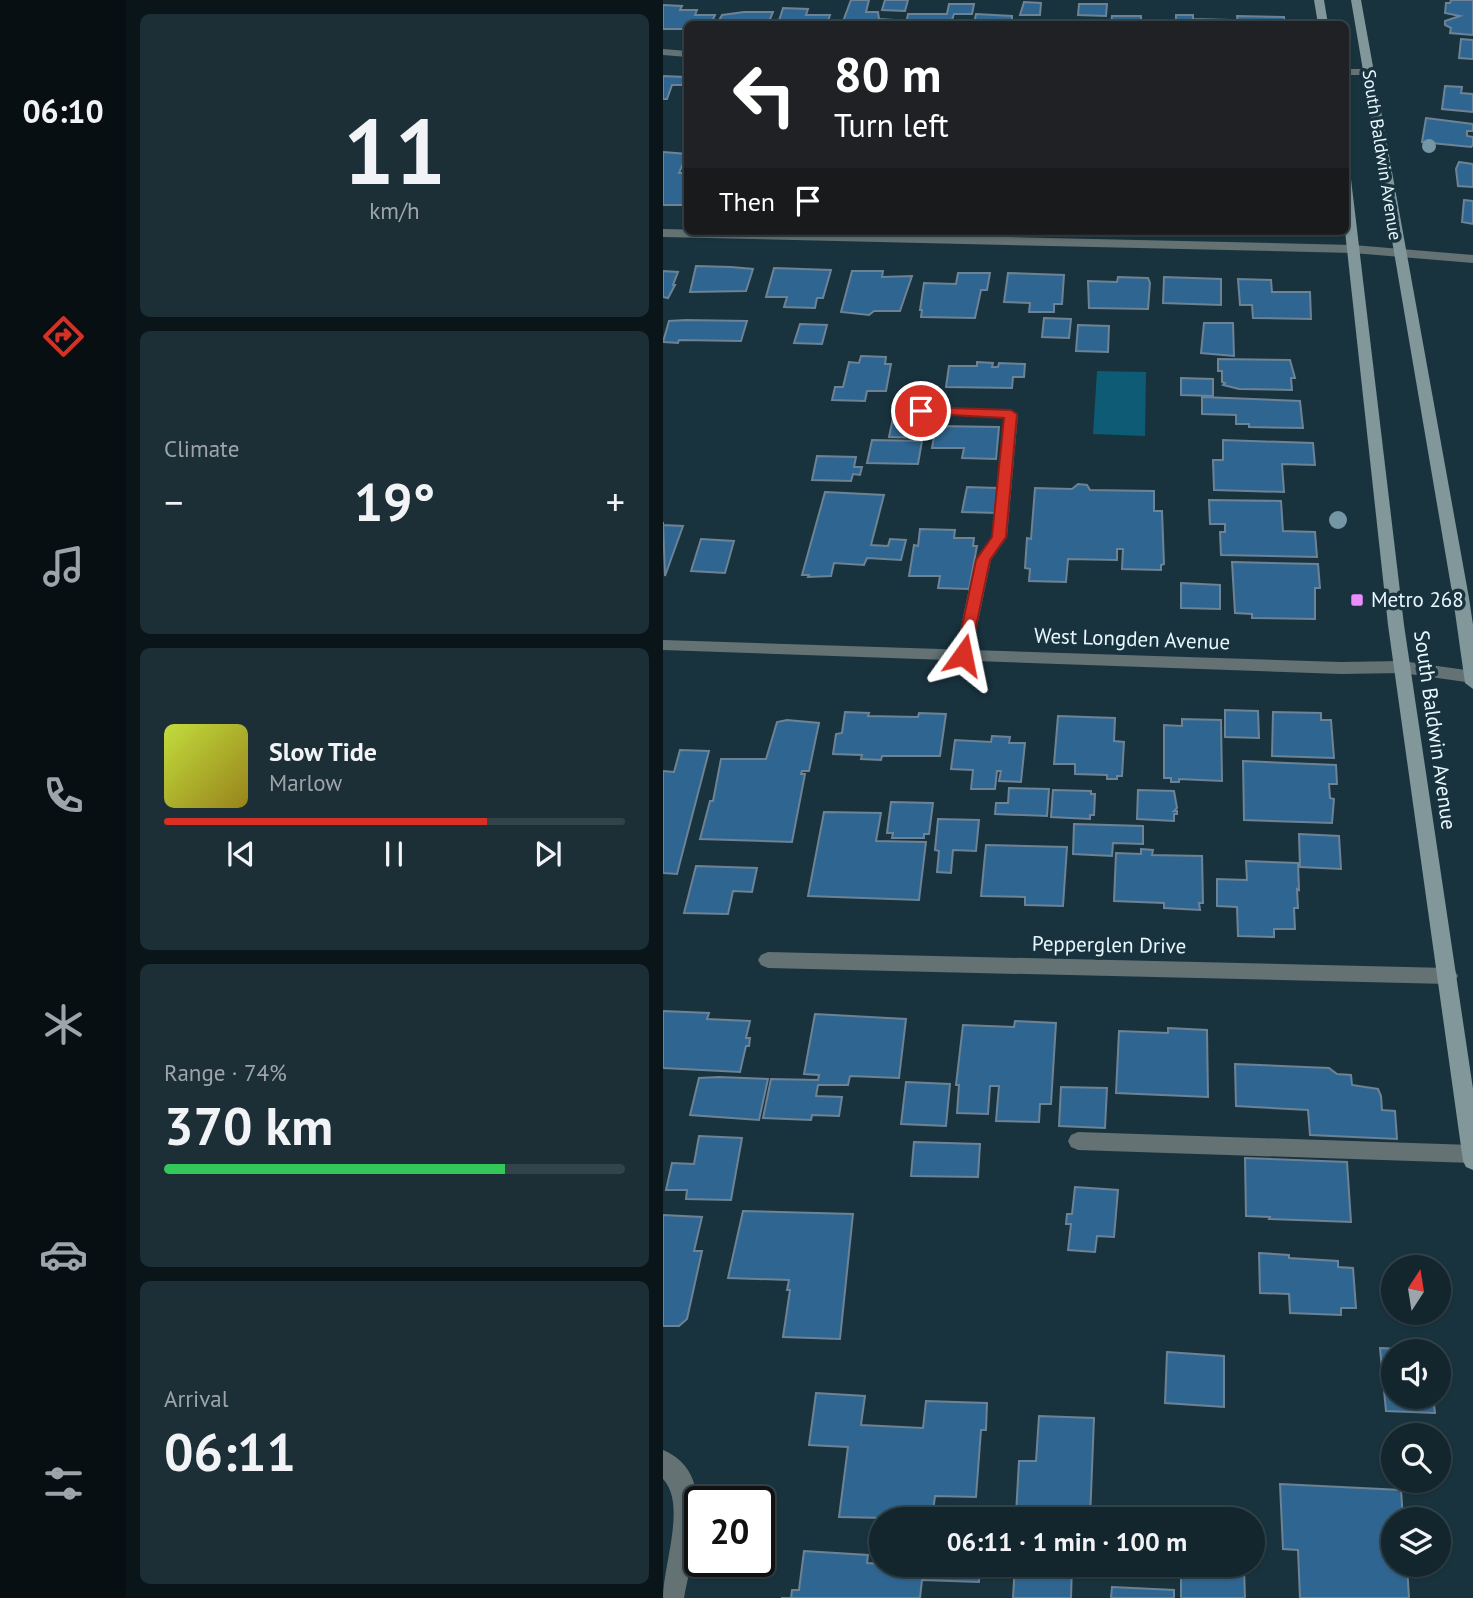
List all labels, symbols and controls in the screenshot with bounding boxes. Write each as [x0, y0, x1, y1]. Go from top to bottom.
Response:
text: 80 m [834, 42, 941, 106]
icon: left [719, 49, 810, 140]
street label: South Baldwin Avenue [1358, 68, 1407, 242]
text: 06:10 [22, 90, 104, 132]
text: 11 [343, 91, 446, 209]
text: Turn left [834, 104, 949, 146]
icon: arrive [789, 182, 827, 220]
text: Then [719, 185, 775, 218]
text: km/h [369, 196, 420, 225]
icon: directions [39, 312, 88, 361]
pin [891, 381, 951, 441]
icon: arrive [902, 392, 940, 430]
text: Climate [164, 434, 239, 463]
text: 19° [354, 468, 435, 535]
text: − [164, 477, 183, 526]
text: + [606, 477, 625, 526]
icon: music [39, 542, 88, 591]
place label: Metro 268 [1371, 586, 1464, 613]
marker: Metro 268 [1349, 592, 1365, 608]
position arrow [926, 618, 1000, 692]
street label: West Longden Avenue [1033, 622, 1231, 655]
street label: South Baldwin Avenue [1408, 628, 1463, 831]
text: Slow Tide [269, 735, 377, 768]
text: Marlow [269, 768, 342, 797]
icon: phone [39, 771, 88, 820]
icon: previous [222, 835, 260, 873]
icon: pause [375, 835, 413, 873]
icon: next [529, 835, 567, 873]
street label: Pepperglen Drive [1032, 930, 1186, 959]
icon: climate [39, 1000, 88, 1049]
text: Range · 74% [164, 1058, 287, 1087]
text: 370 km [164, 1092, 333, 1159]
icon: car [39, 1230, 88, 1279]
north arrow [1381, 1255, 1451, 1325]
map controls [1381, 1255, 1451, 1577]
button: sound [1381, 1339, 1451, 1409]
text: Arrival [164, 1384, 228, 1413]
text: 06:11 [164, 1418, 296, 1485]
button: search [1381, 1423, 1451, 1493]
icon: filters [39, 1459, 88, 1508]
speed limit sign: 20 [684, 1486, 775, 1577]
button: layers [1381, 1507, 1451, 1577]
text: 06:11 · 1 min · 100 m [947, 1525, 1187, 1558]

